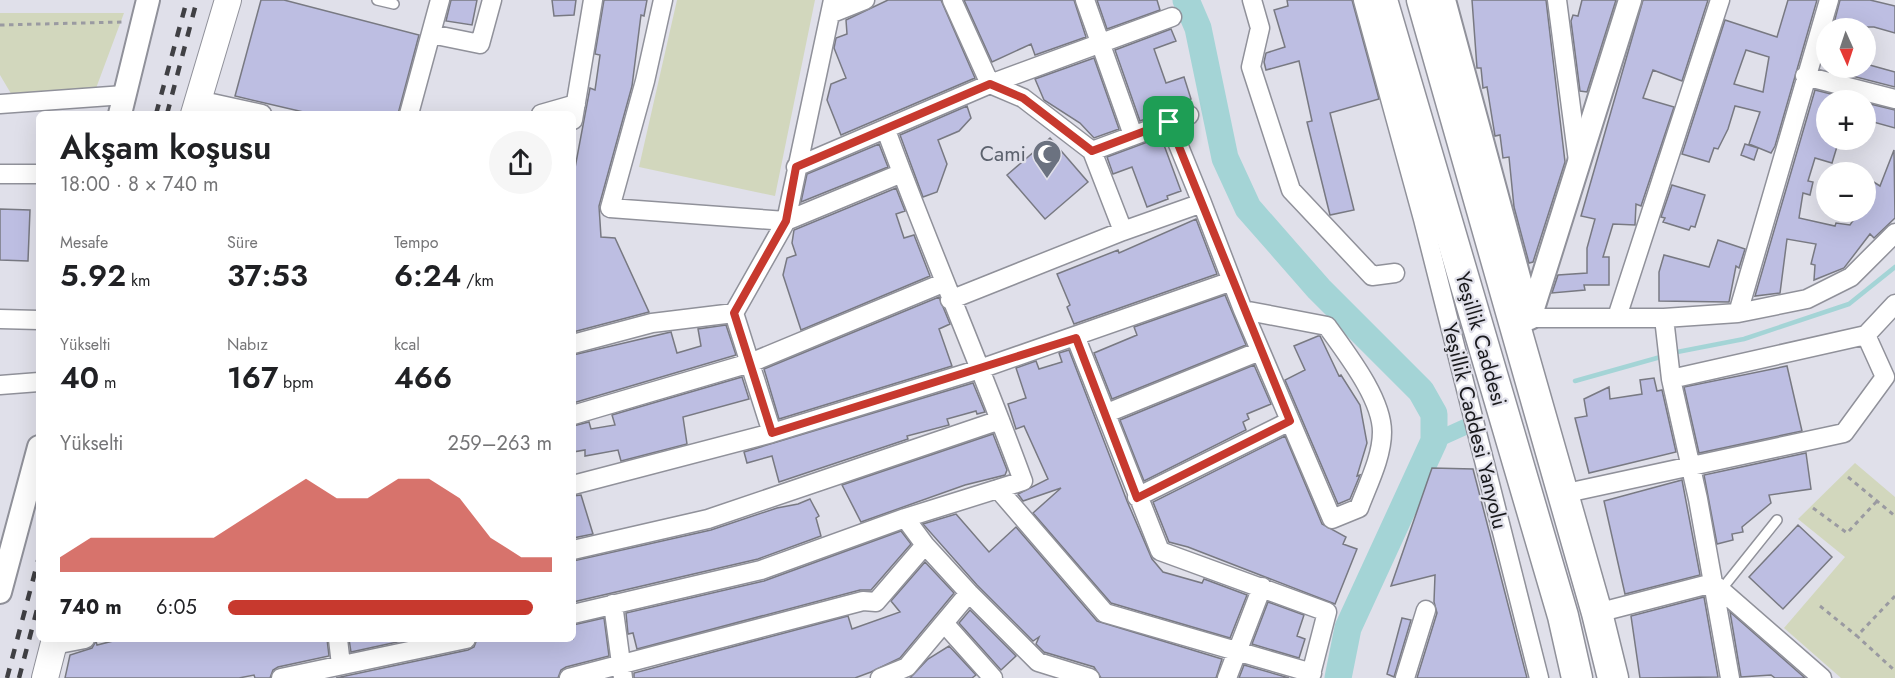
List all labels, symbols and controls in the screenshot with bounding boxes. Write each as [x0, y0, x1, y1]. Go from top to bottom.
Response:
north arrow [1816, 18, 1876, 78]
map controls [1816, 18, 1876, 222]
button: + [1816, 90, 1876, 150]
pin [1143, 96, 1194, 147]
icon: arrive [1152, 105, 1185, 138]
text: Akşam koşusu [60, 124, 271, 171]
button: share [489, 131, 552, 194]
mosque icon: Cami [1031, 138, 1063, 180]
place label: Cami [980, 139, 1026, 169]
button: − [1816, 162, 1876, 222]
text: 18:00 · 8 × 740 m [60, 170, 219, 199]
text: Mesafe [60, 231, 108, 254]
text: Süre [227, 231, 258, 254]
text: Tempo [394, 231, 438, 254]
text: 5.92 [60, 254, 126, 297]
text: 37:53 [227, 254, 308, 297]
text: 6:24 [394, 254, 461, 297]
street label: Yeşillik Caddesi [1448, 268, 1514, 410]
text: km [126, 269, 150, 292]
text: /km [461, 269, 494, 292]
street label: Yeşillik Caddesi Yanyolu [1435, 320, 1515, 532]
text: Yükselti [60, 333, 111, 356]
text: Nabız [227, 333, 268, 356]
text: kcal [394, 333, 420, 356]
text: 40 [60, 356, 99, 399]
text: 167 [227, 356, 278, 399]
text: 466 [394, 356, 452, 399]
text: m [99, 371, 116, 394]
text: bpm [278, 371, 314, 394]
text: Yükselti [60, 429, 123, 458]
text: 259–263 m [448, 429, 552, 458]
text: 740 m [60, 593, 122, 622]
text: 6:05 [156, 593, 197, 622]

